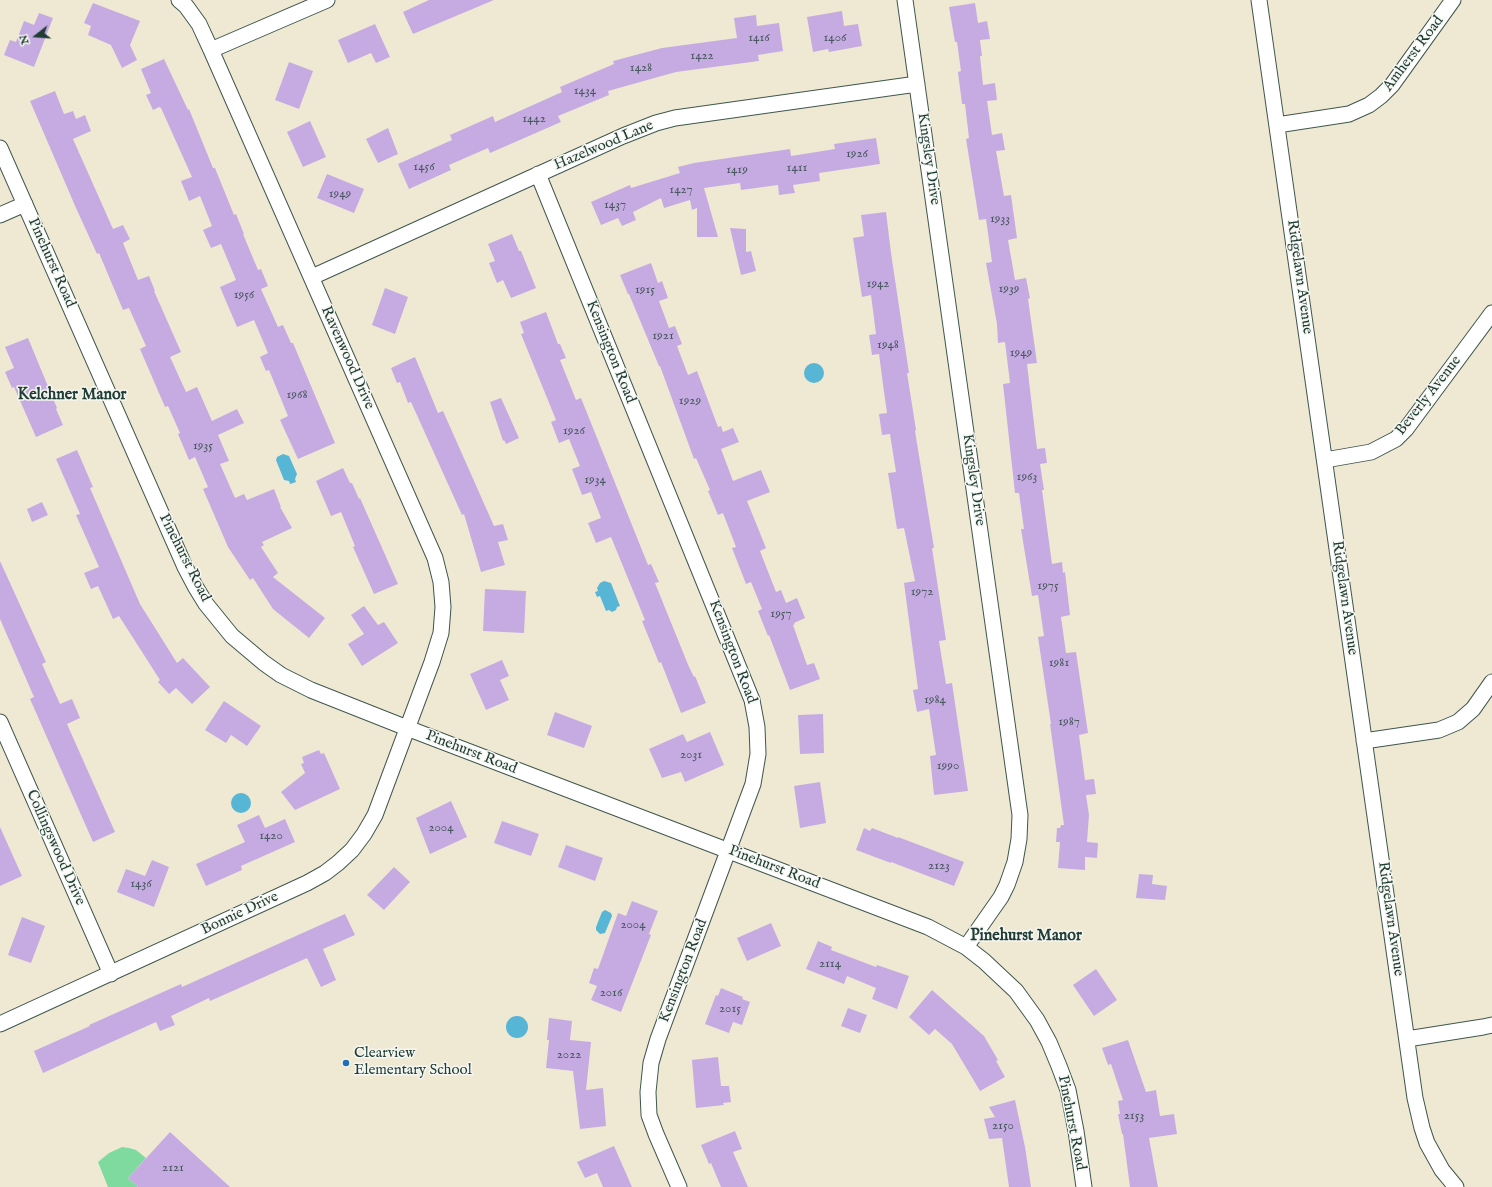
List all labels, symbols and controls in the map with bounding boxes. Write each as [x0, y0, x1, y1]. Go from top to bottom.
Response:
street label: Amherst Road [1380, 13, 1448, 95]
north arrow [16, 16, 56, 56]
house number: 1416 [748, 30, 770, 46]
house number: 1406 [823, 30, 847, 46]
text: N [16, 33, 33, 46]
house number: 1422 [690, 48, 714, 64]
house number: 1428 [630, 60, 652, 76]
house number: 1434 [574, 83, 596, 99]
house number: 1442 [522, 111, 546, 127]
street label: Kingsley Drive [913, 112, 943, 206]
street label: Hazelwood Lane [552, 117, 656, 175]
house number: 1926 [846, 146, 868, 162]
house number: 1456 [413, 159, 435, 175]
house number: 1411 [787, 160, 807, 176]
house number: 1419 [726, 162, 748, 178]
house number: 1427 [669, 182, 693, 198]
house number: 1949 [329, 186, 351, 202]
house number: 1437 [604, 197, 626, 213]
house number: 1933 [990, 211, 1010, 227]
street label: Pinehurst Road [23, 215, 79, 311]
street label: Ridgelawn Avenue [1282, 218, 1316, 336]
house number: 1942 [867, 276, 889, 292]
house number: 1939 [998, 281, 1020, 297]
house number: 1915 [635, 282, 655, 298]
house number: 1956 [234, 287, 254, 303]
street label: Kensington Road [581, 298, 639, 406]
street label: Ravenwood Drive [316, 304, 378, 412]
house number: 1921 [652, 328, 674, 344]
house number: 1948 [877, 337, 899, 353]
house number: 1949 [1010, 345, 1032, 361]
street label: Beverly Avenue [1392, 353, 1466, 439]
district label: Kelchner Manor [18, 386, 126, 406]
house number: 1968 [286, 387, 308, 403]
house number: 1929 [679, 393, 701, 409]
house number: 1926 [563, 423, 585, 439]
street label: Kingsley Drive [958, 433, 988, 527]
house number: 1935 [193, 438, 213, 454]
house number: 1963 [1017, 469, 1037, 485]
house number: 1934 [584, 472, 606, 488]
street label: Pinehurst Road [154, 511, 214, 605]
street label: Ridgelawn Avenue [1327, 539, 1361, 657]
house number: 1975 [1037, 578, 1059, 594]
house number: 1972 [911, 584, 933, 600]
street label: Kensington Road [704, 598, 760, 706]
house number: 1957 [770, 606, 792, 622]
house number: 1981 [1049, 655, 1069, 671]
house number: 1984 [924, 692, 946, 708]
house number: 1987 [1058, 714, 1080, 730]
street label: Pinehurst Road [423, 727, 519, 779]
house number: 2031 [680, 747, 702, 763]
house number: 1990 [937, 758, 959, 774]
street label: Collingswood Drive [21, 787, 89, 909]
house number: 2004 [428, 820, 454, 836]
house number: 1420 [259, 828, 283, 844]
street label: Pinehurst Road [726, 842, 822, 894]
house number: 2123 [928, 858, 950, 874]
street label: Ridgelawn Avenue [1373, 860, 1407, 978]
house number: 1436 [130, 876, 152, 892]
street label: Bonnie Drive [199, 888, 281, 940]
house number: 2004 [620, 917, 646, 933]
street label: Kensington Road [656, 917, 712, 1025]
district label: Pinehurst Manor [970, 927, 1082, 947]
house number: 2114 [819, 956, 841, 972]
house number: 2016 [600, 985, 622, 1001]
house number: 2015 [719, 1001, 741, 1017]
place label: Clearview Elementary School [354, 1045, 472, 1080]
house number: 2022 [557, 1047, 581, 1063]
marker: Clearview Elementary School [341, 1058, 351, 1068]
street label: Pinehurst Road [1053, 1074, 1089, 1172]
house number: 2153 [1124, 1108, 1144, 1124]
house number: 2150 [992, 1118, 1014, 1134]
house number: 2121 [162, 1160, 184, 1176]

